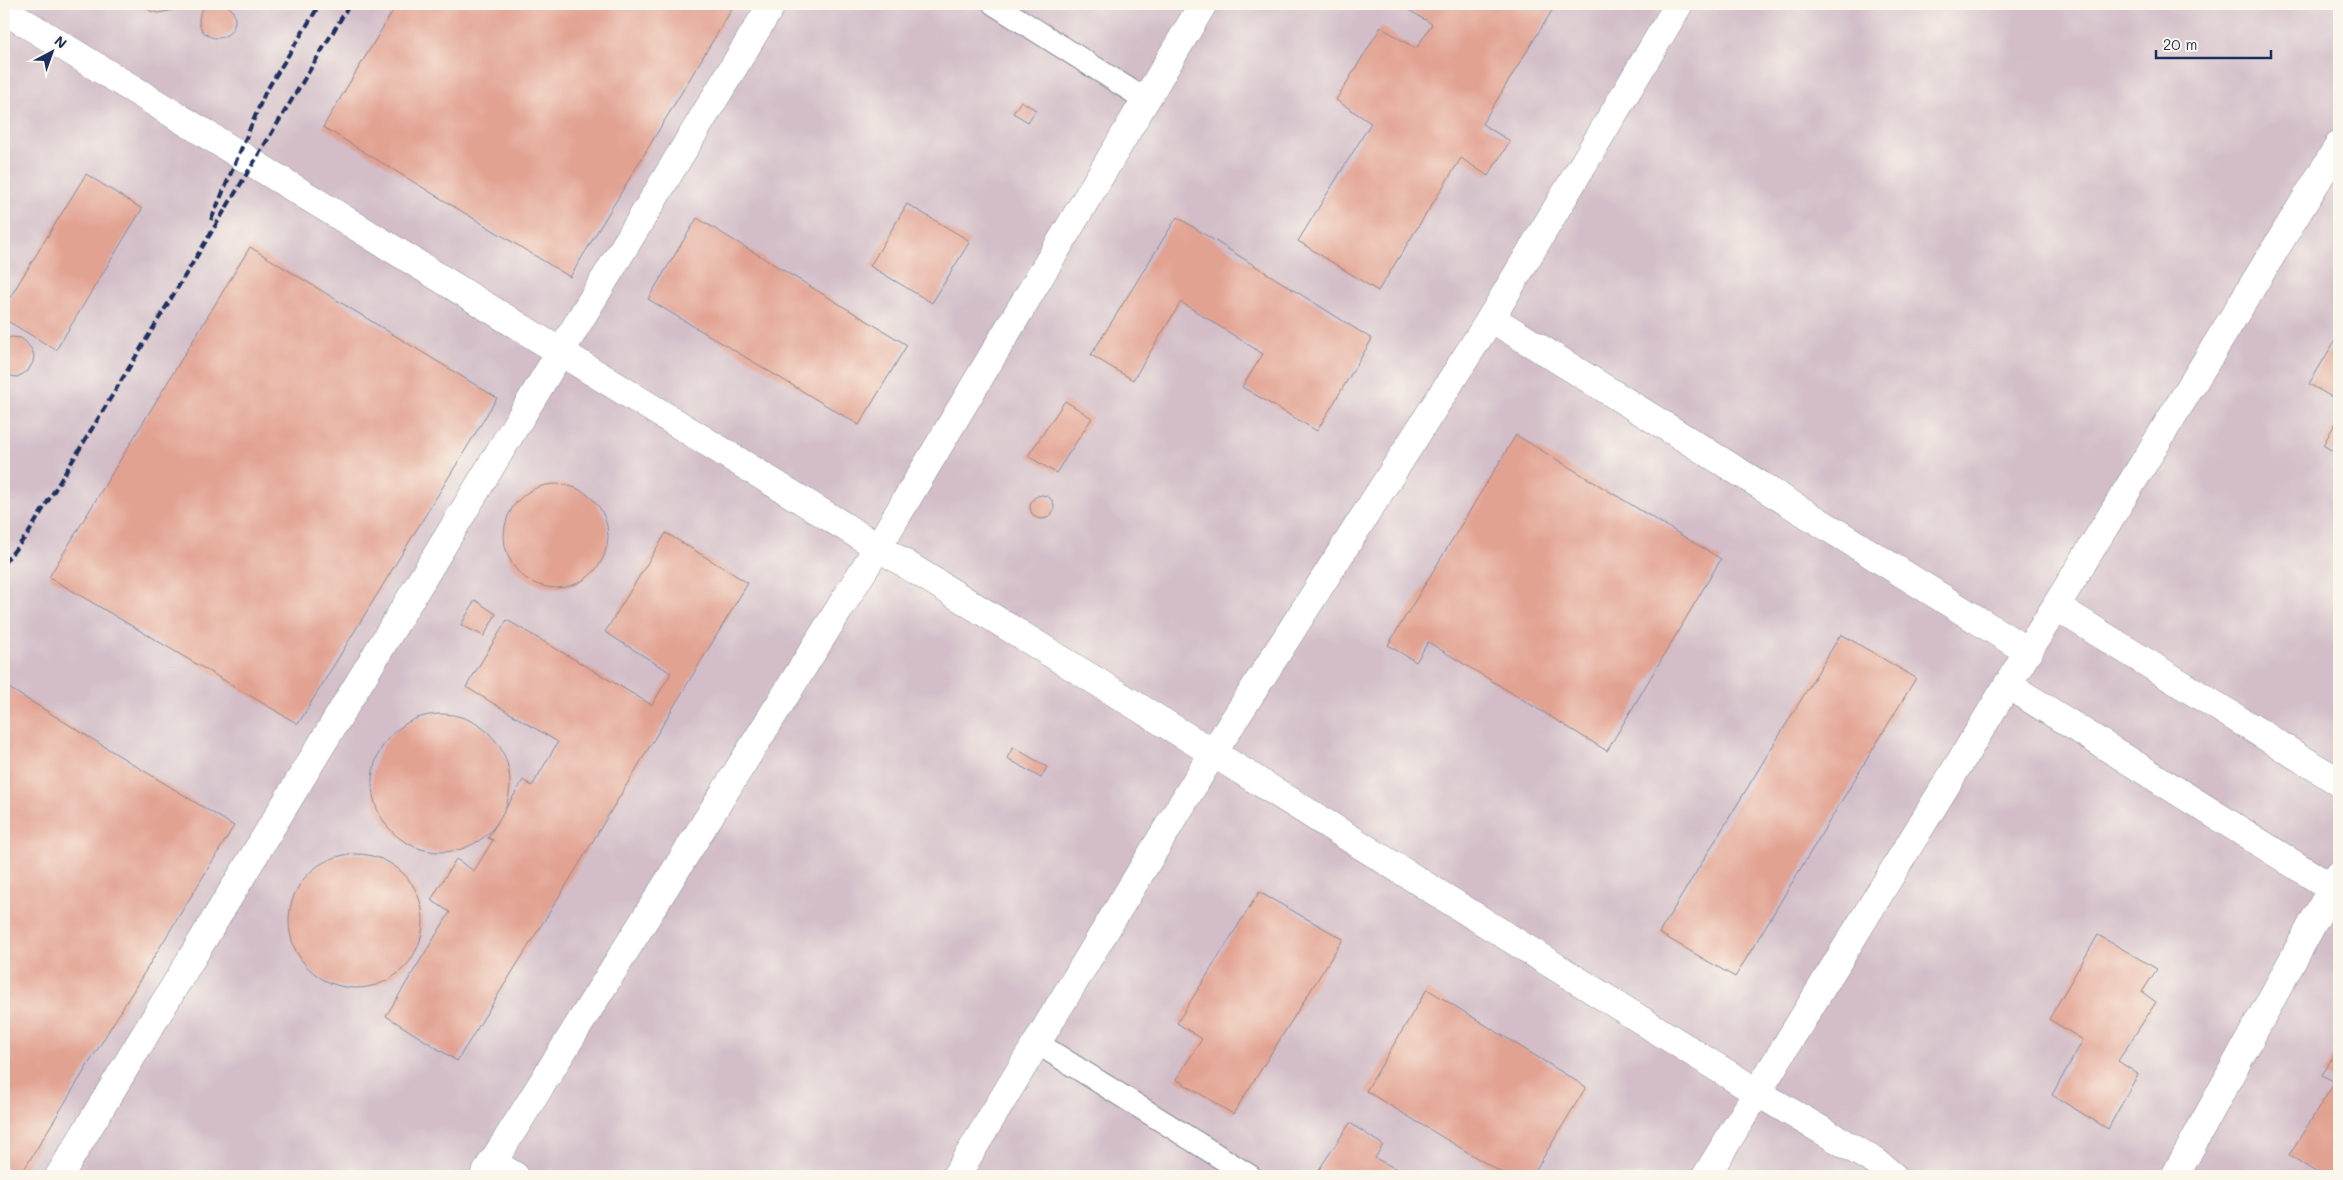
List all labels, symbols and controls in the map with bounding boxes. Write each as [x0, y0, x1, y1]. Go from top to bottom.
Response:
north arrow [28, 28, 78, 78]
scale bar [2156, 28, 2270, 60]
text: N [51, 31, 71, 52]
text: 20 m [2163, 34, 2197, 54]

